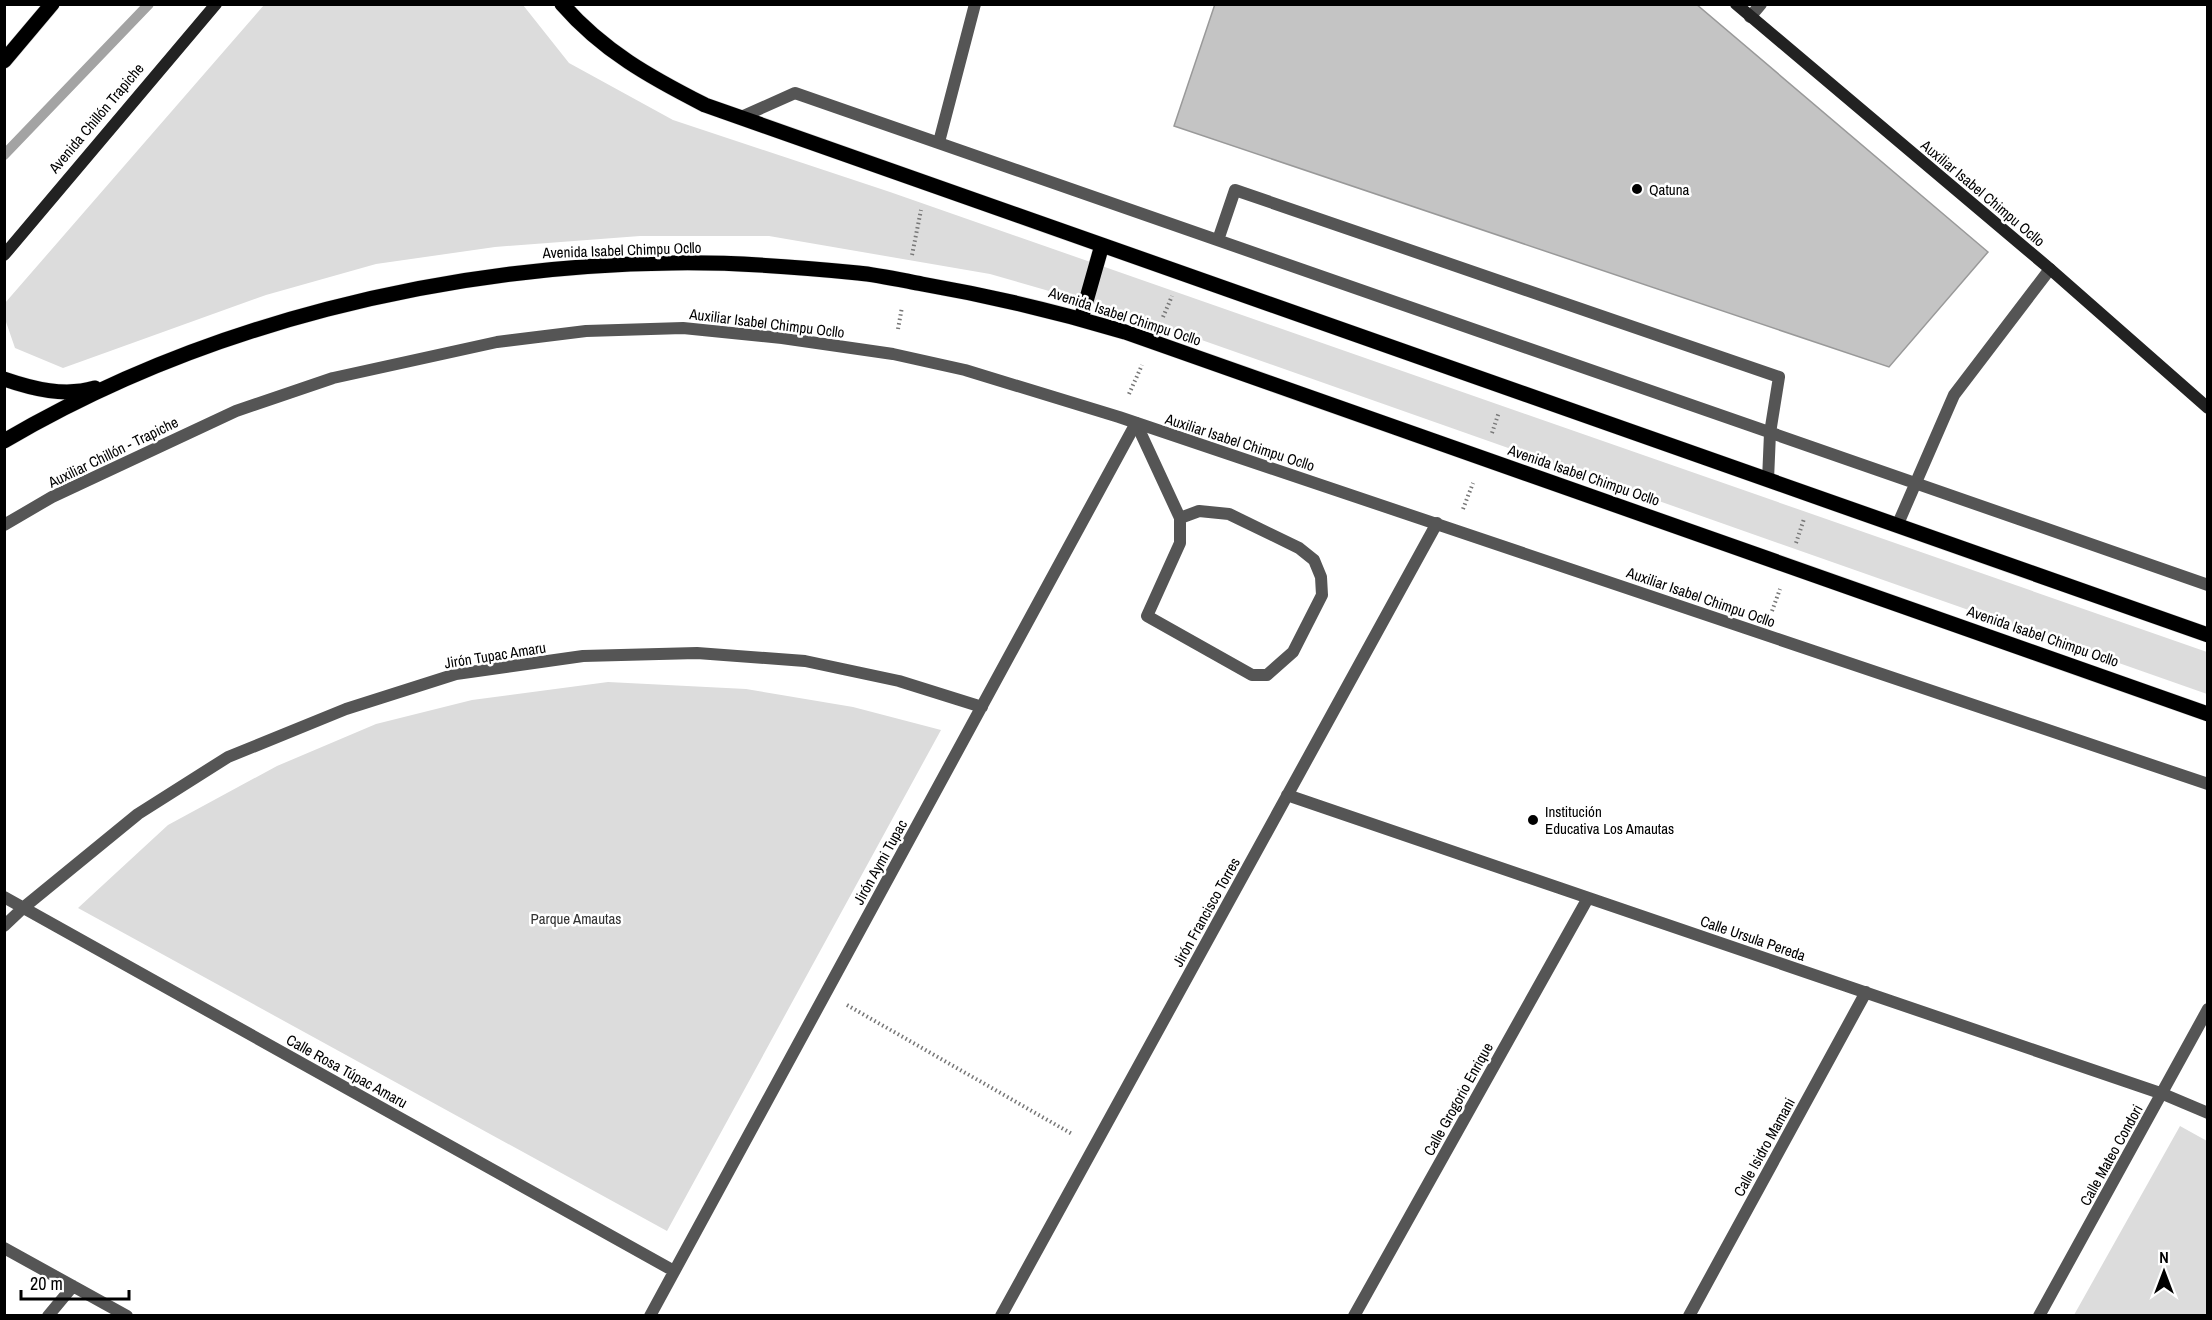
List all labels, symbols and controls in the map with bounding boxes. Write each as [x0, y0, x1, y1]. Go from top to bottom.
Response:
street label: Avenida Chillón Trapiche [43, 58, 148, 178]
street label: Auxiliar Isabel Chimpu Ocllo [1916, 134, 2050, 251]
place label: Qatuna [1649, 179, 1690, 200]
marker: Qatuna [1630, 182, 1644, 196]
street label: Avenida Isabel Chimpu Ocllo [541, 237, 702, 263]
street label: Avenida Isabel Chimpu Ocllo [1045, 281, 1204, 351]
street label: Auxiliar Isabel Chimpu Ocllo [687, 303, 846, 343]
street label: Auxiliar Isabel Chimpu Ocllo [1162, 408, 1318, 476]
street label: Auxiliar Chillón - Trapiche [44, 411, 182, 493]
street label: Avenida Isabel Chimpu Ocllo [1504, 439, 1663, 511]
street label: Auxiliar Isabel Chimpu Ocllo [1623, 561, 1778, 632]
street label: Avenida Isabel Chimpu Ocllo [1963, 600, 2122, 672]
street label: Jirón Tupac Amaru [443, 637, 547, 673]
place label: Institución Educativa Los Amautas [1545, 801, 1674, 839]
marker: Institución Educativa Los Amautas [1526, 813, 1540, 827]
street label: Jirón Aymi Tupac [848, 816, 912, 908]
street label: Jirón Francisco Torres [1167, 853, 1245, 971]
park label: Parque Amautas [531, 908, 621, 929]
street label: Calle Ursula Pereda [1698, 910, 1809, 966]
street label: Calle Rosa Túpac Amaru [283, 1029, 411, 1113]
street label: Calle Grogorio Enrique [1418, 1038, 1498, 1159]
street label: Calle Isidro Mamani [1728, 1094, 1800, 1200]
street label: Calle Mateo Condori [2074, 1101, 2148, 1209]
north arrow [2134, 1242, 2194, 1302]
text: N [2159, 1246, 2169, 1268]
scale bar [21, 1263, 129, 1301]
text: 20 m [30, 1271, 63, 1296]

